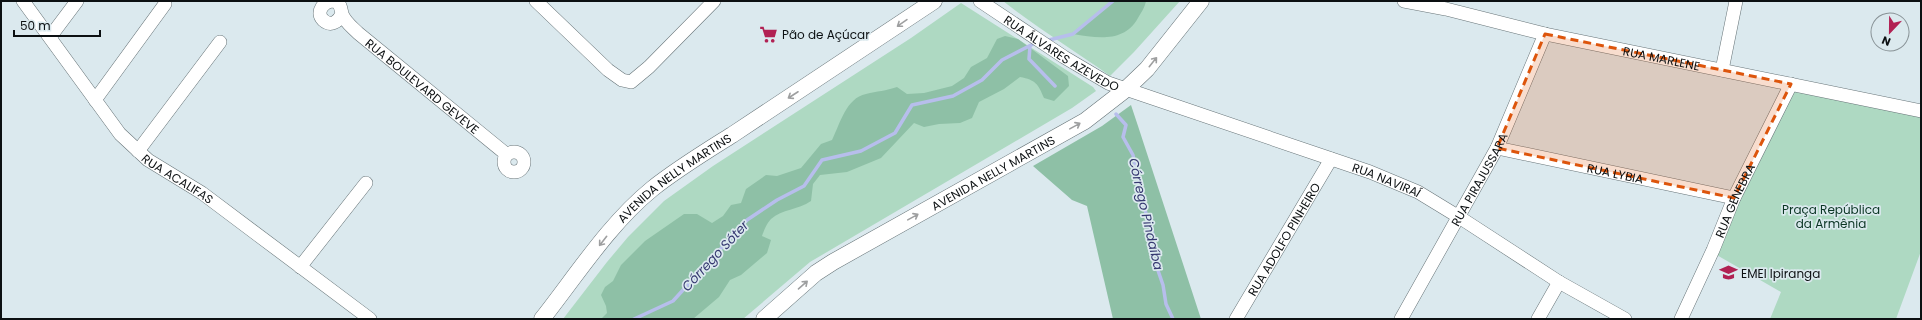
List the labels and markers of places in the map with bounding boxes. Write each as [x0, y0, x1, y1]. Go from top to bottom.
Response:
supermarket icon: Pão de Açúcar [759, 24, 779, 44]
place label: Pão de Açúcar [782, 26, 870, 43]
school or university icon: EMEI Ipiranga [1718, 263, 1738, 283]
place label: EMEI Ipiranga [1741, 265, 1820, 282]

